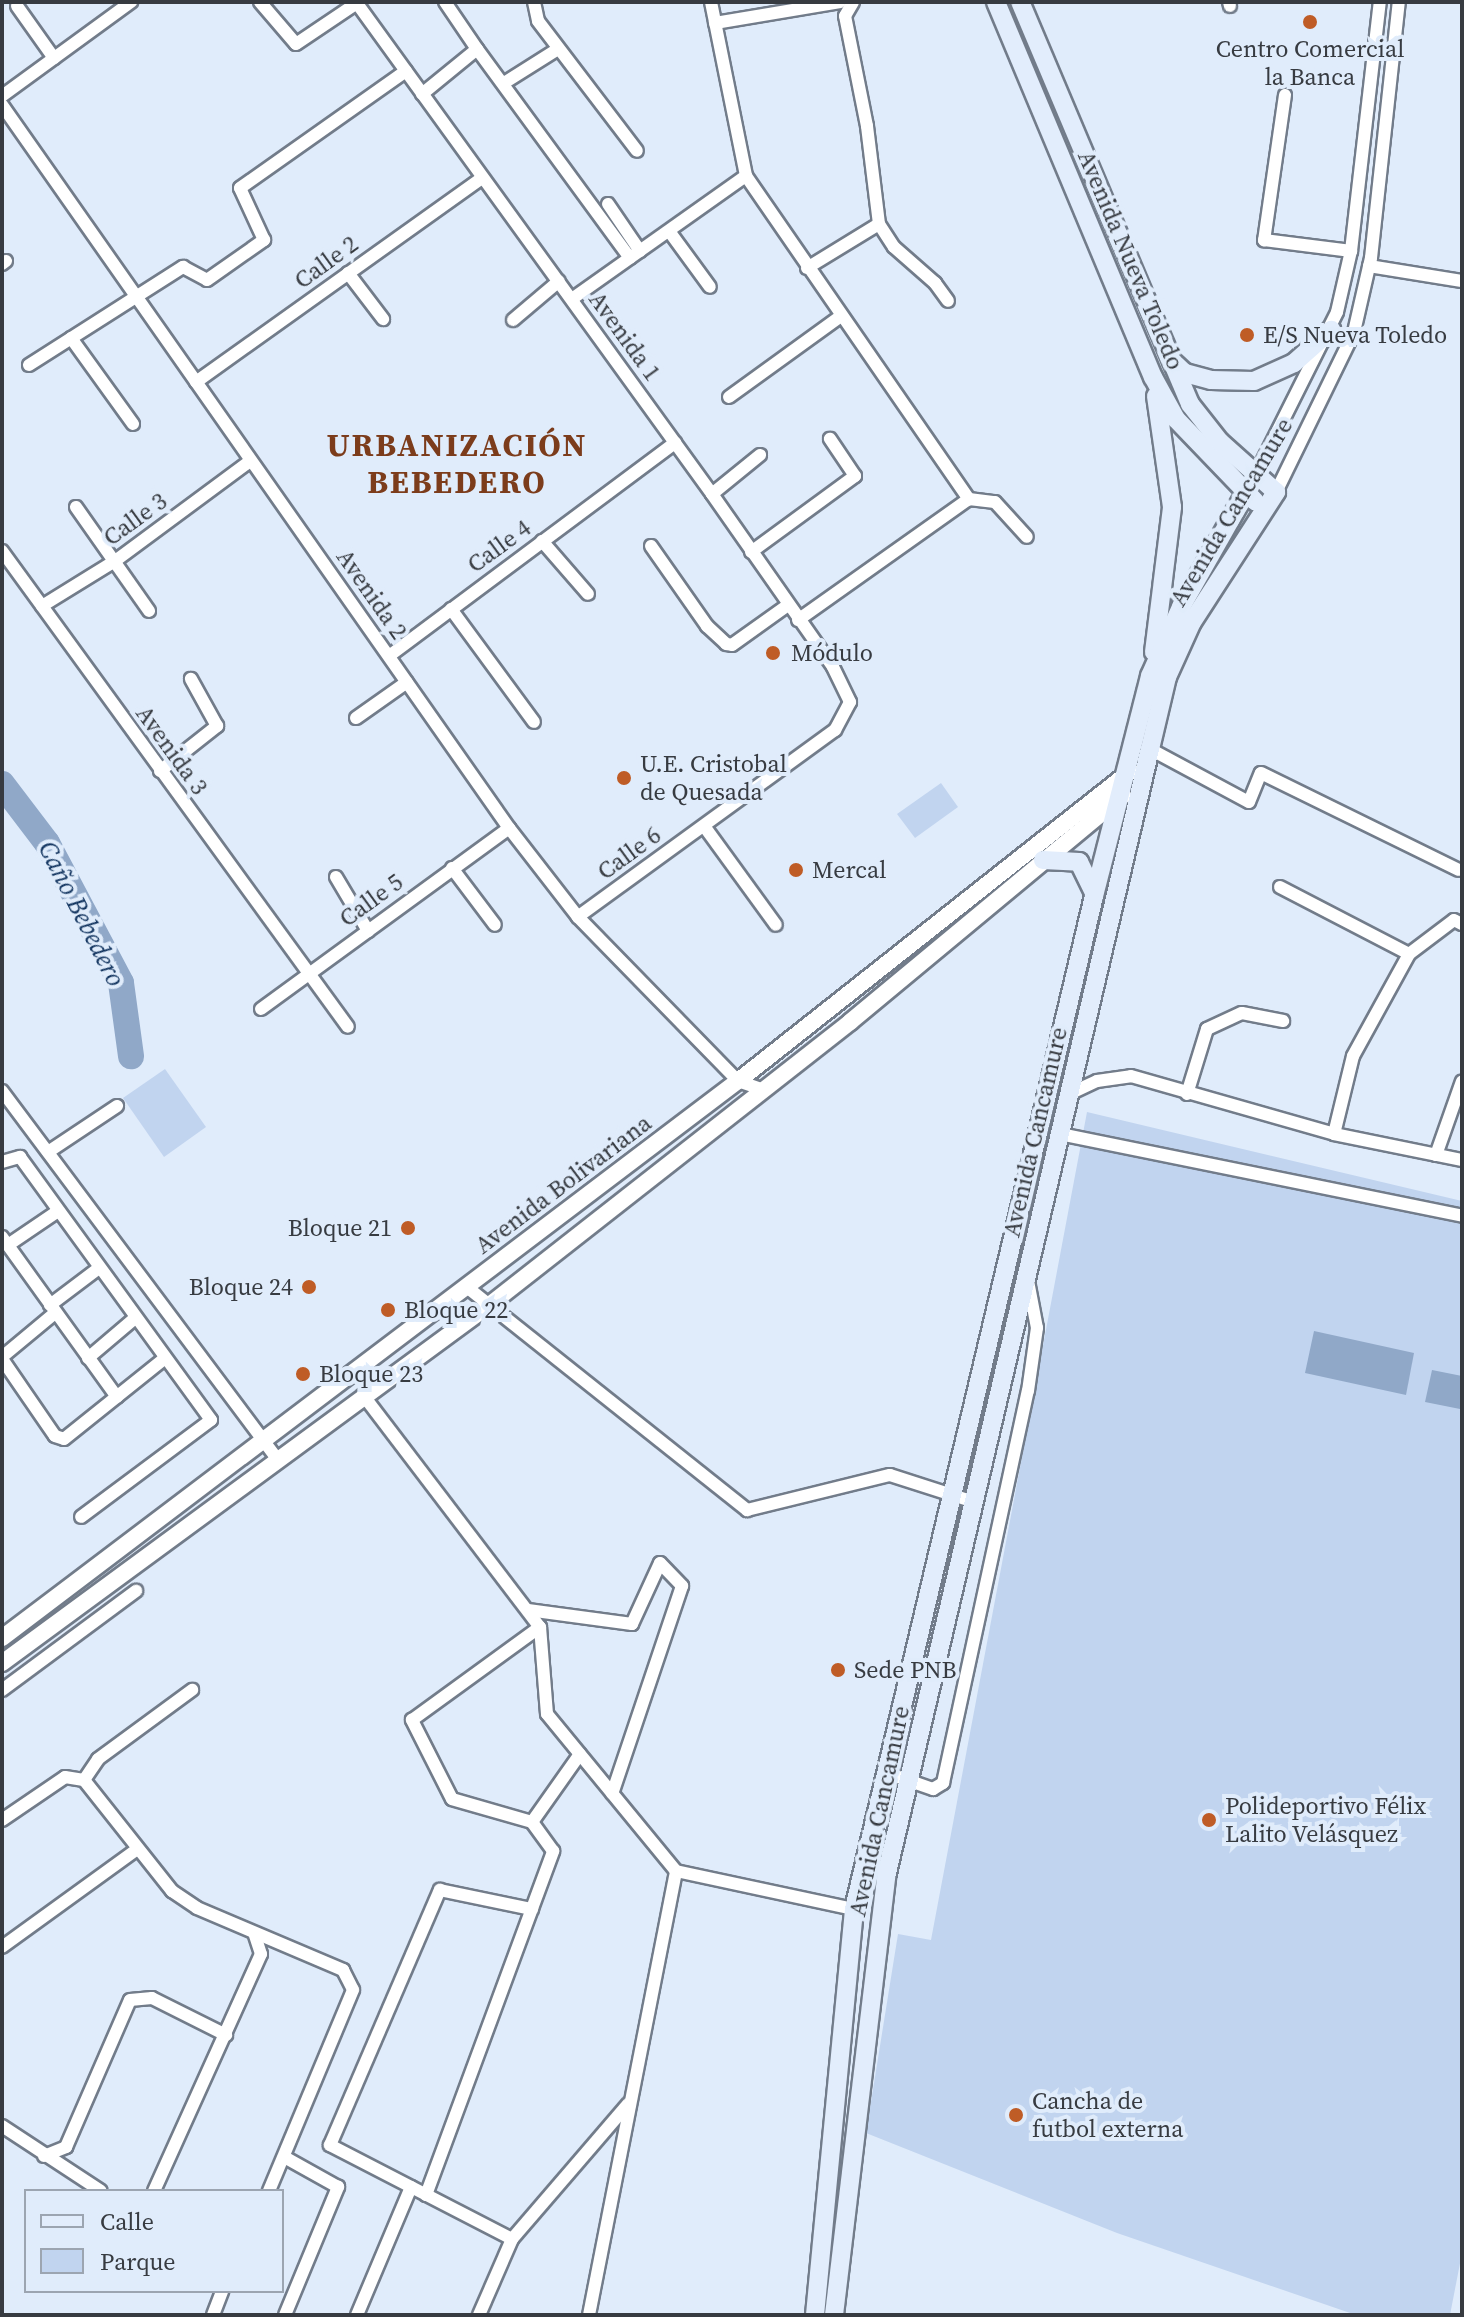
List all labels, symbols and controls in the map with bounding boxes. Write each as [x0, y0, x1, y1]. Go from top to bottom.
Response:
marker: Centro Comercial la Banca [1301, 13, 1319, 31]
place label: Centro Comercial la Banca [1216, 35, 1404, 91]
street label: Avenida Nueva Toledo [1072, 146, 1190, 374]
street label: Calle 2 [289, 229, 363, 295]
street label: Avenida 1 [583, 286, 667, 386]
place label: E/S Nueva Toledo [1263, 321, 1448, 349]
marker: E/S Nueva Toledo [1238, 326, 1256, 344]
street label: Avenida Cancamure [1163, 413, 1299, 611]
district label: URBANIZACIÓN BEBEDERO [327, 427, 587, 502]
street label: Calle 3 [98, 486, 172, 552]
street label: Calle 4 [462, 513, 536, 579]
street label: Avenida 2 [331, 543, 413, 645]
place label: Módulo [791, 639, 873, 667]
marker: Módulo [762, 642, 784, 664]
street label: Avenida 3 [130, 700, 214, 800]
place label: U.E. Cristobal de Quesada [640, 750, 787, 806]
marker: U.E. Cristobal de Quesada [615, 769, 633, 787]
street label: Calle 6 [592, 820, 666, 886]
water label: Caño Bebedero [31, 836, 131, 992]
place label: Mercal [812, 856, 886, 884]
marker: Mercal [787, 861, 805, 879]
street label: Calle 5 [334, 867, 408, 933]
street label: Avenida Cancamure [997, 1024, 1073, 1240]
street label: Avenida Bolivariana [469, 1108, 657, 1260]
place label: Bloque 21 [288, 1214, 392, 1242]
marker: Bloque 21 [399, 1219, 417, 1237]
place label: Bloque 24 [189, 1273, 293, 1301]
marker: Bloque 24 [300, 1278, 318, 1296]
place label: Bloque 22 [404, 1296, 508, 1324]
marker: Bloque 22 [379, 1301, 397, 1319]
place label: Bloque 23 [319, 1360, 423, 1388]
marker: Bloque 23 [294, 1365, 312, 1383]
place label: Sede PNB [854, 1656, 957, 1684]
marker: Sede PNB [829, 1661, 847, 1679]
street label: Avenida Cancamure [843, 1703, 915, 1919]
place label: Polideportivo Félix Lalito Velásquez [1225, 1792, 1426, 1848]
marker: Polideportivo Félix Lalito Velásquez [1200, 1811, 1218, 1829]
place label: Cancha de futbol externa [1032, 2087, 1183, 2143]
marker: Cancha de futbol externa [1007, 2106, 1025, 2124]
legend [24, 2189, 284, 2293]
text: Calle [100, 2205, 154, 2238]
text: Parque [100, 2245, 176, 2278]

